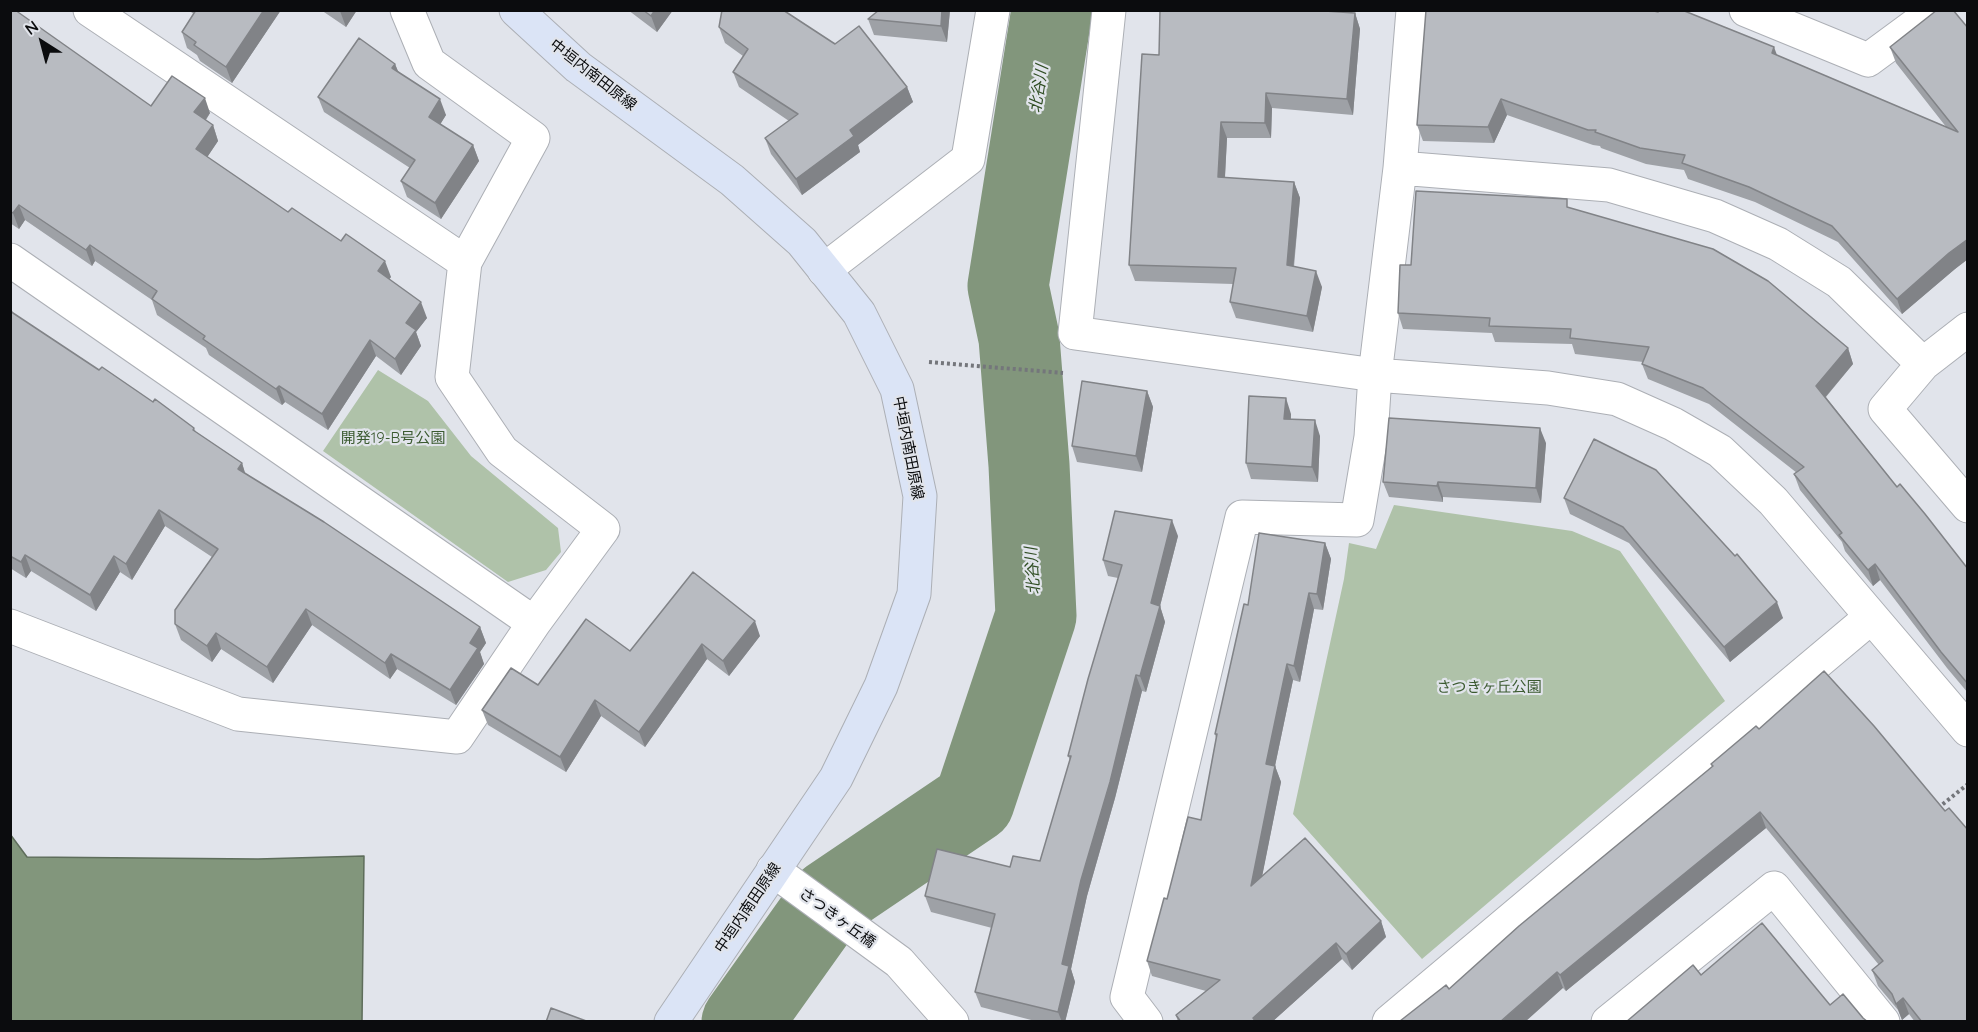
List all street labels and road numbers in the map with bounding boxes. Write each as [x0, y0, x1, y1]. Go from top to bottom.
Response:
street label: 中垣内南田原線 [546, 36, 640, 114]
street label: 中垣内南田原線 [889, 395, 927, 501]
street label: 中垣内南田原線 [711, 859, 785, 957]
street label: さつきヶ丘橋 [795, 884, 879, 952]

